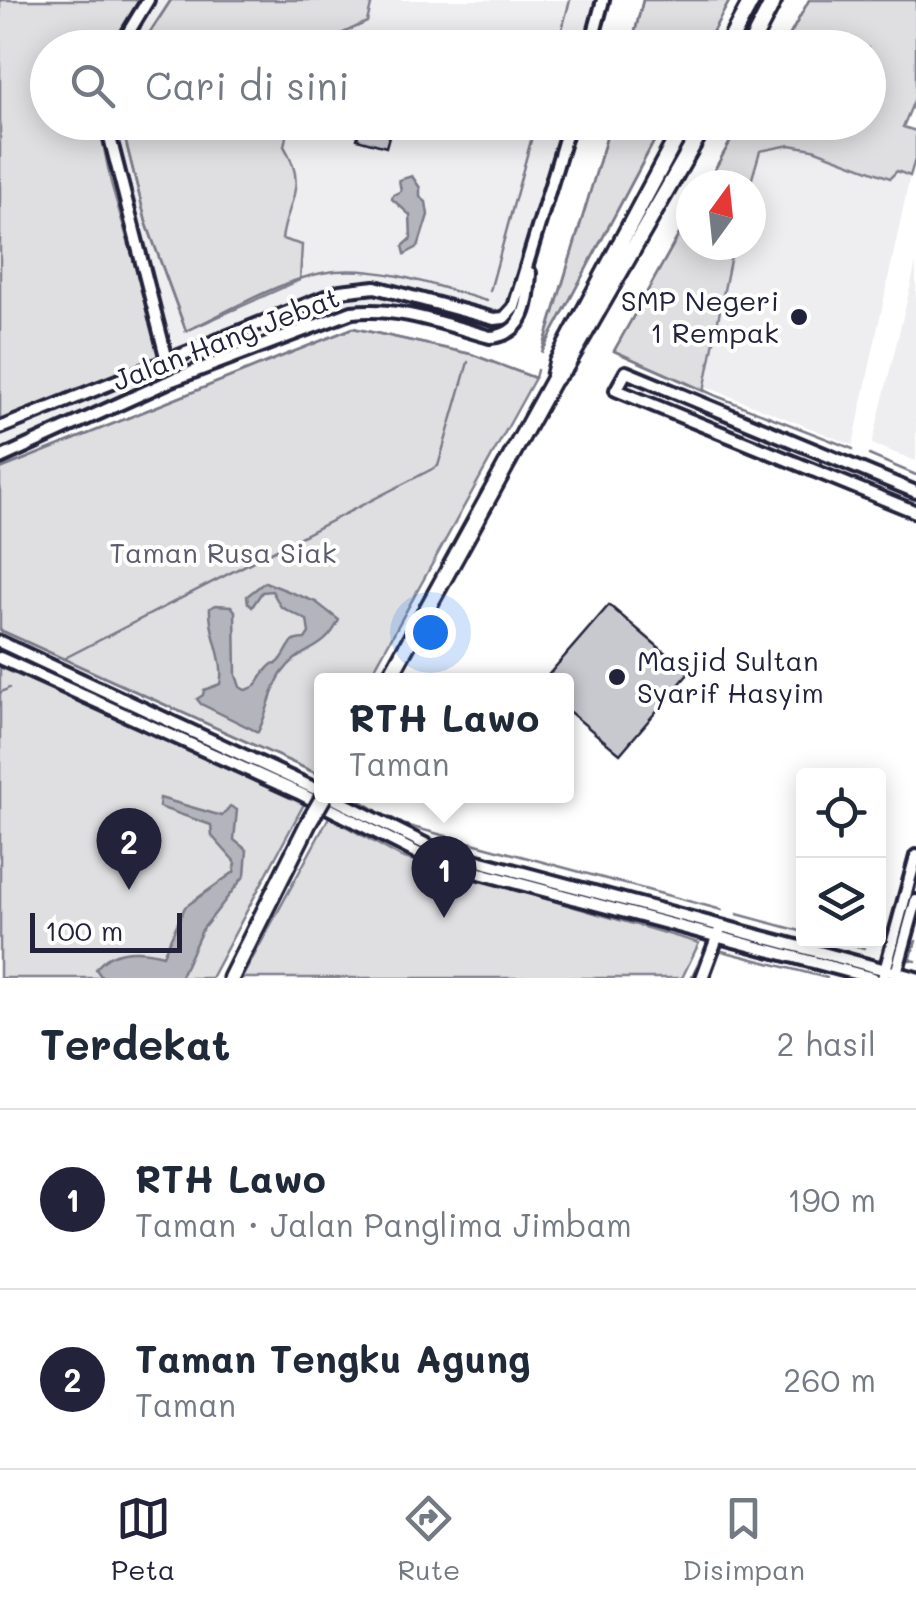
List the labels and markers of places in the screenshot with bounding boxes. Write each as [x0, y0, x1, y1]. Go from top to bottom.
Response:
place label: SMP Negeri 1 Rempak [621, 282, 779, 350]
marker: SMP Negeri 1 Rempak [788, 306, 810, 328]
place label: Masjid Sultan Syarif Hasyim [637, 642, 824, 710]
marker: Masjid Sultan Syarif Hasyim [606, 666, 628, 688]
pin: 2 [96, 808, 162, 890]
pin: 1 [412, 836, 476, 918]

